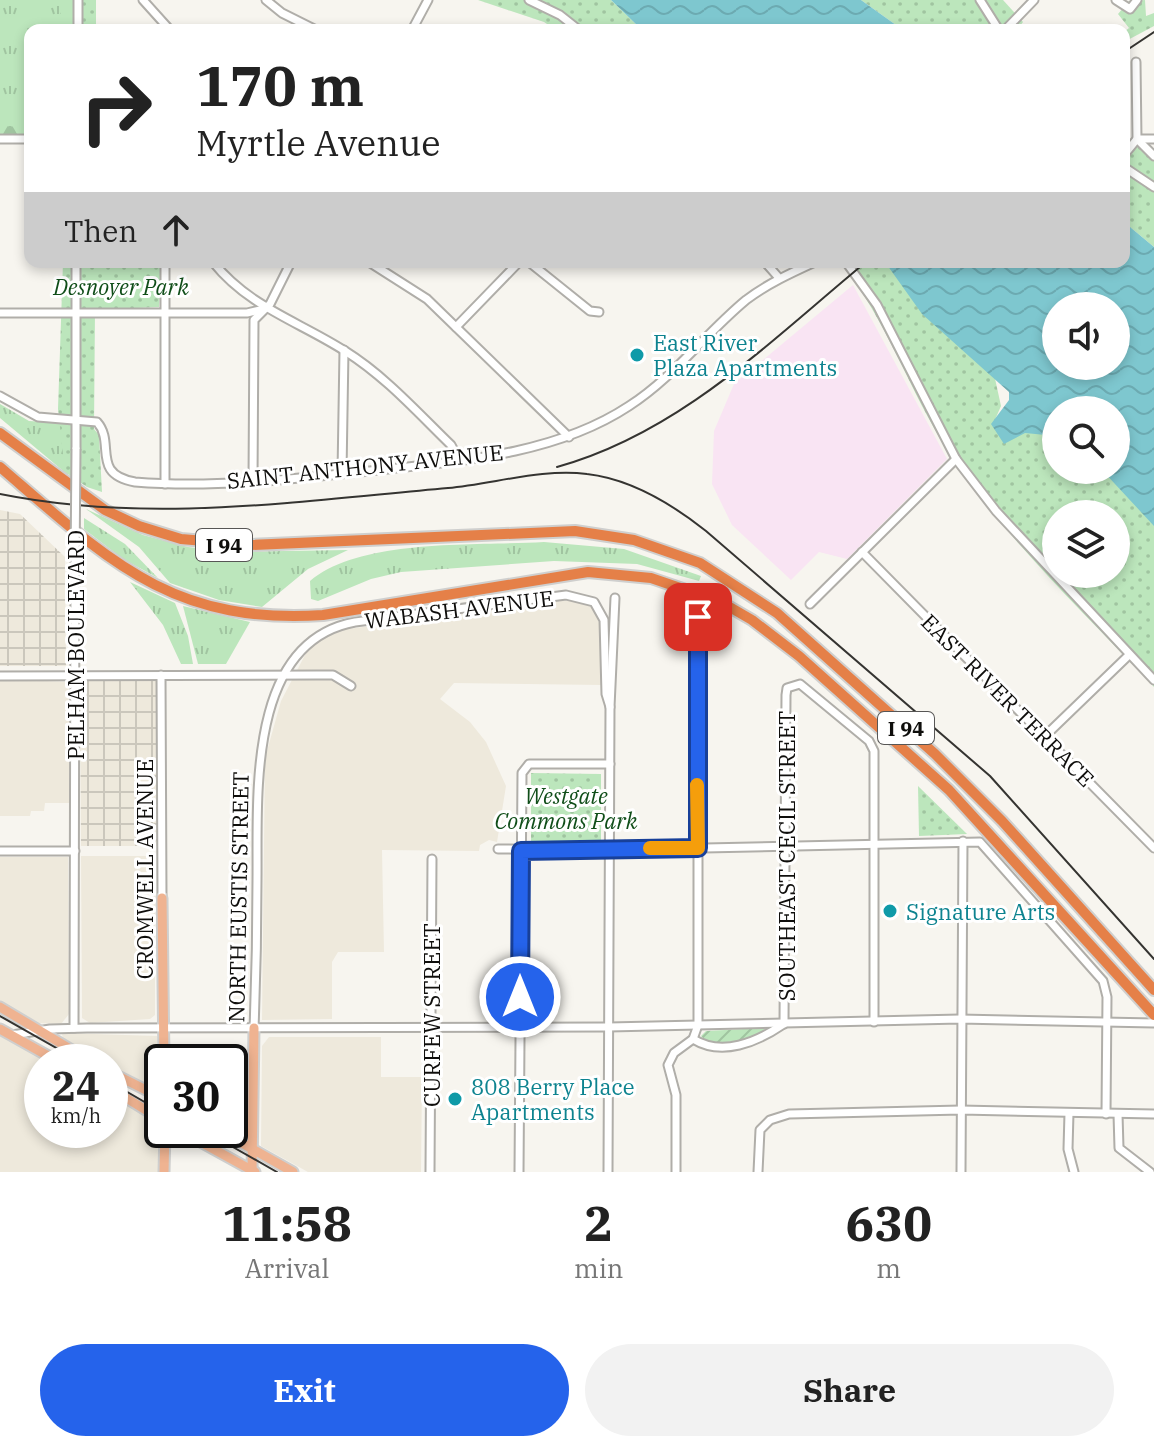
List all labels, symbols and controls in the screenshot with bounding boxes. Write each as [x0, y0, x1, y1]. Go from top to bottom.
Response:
text: 170 m [196, 49, 364, 121]
icon: right [64, 56, 168, 160]
text: Myrtle Avenue [196, 119, 441, 166]
icon: ahead [154, 208, 198, 252]
text: Then [64, 211, 138, 250]
park label: Desnoyer Park [52, 272, 189, 301]
map controls [1042, 292, 1130, 588]
button: sound [1042, 292, 1130, 380]
place label: East River Plaza Apartments [653, 328, 837, 382]
marker: East River Plaza Apartments [628, 346, 646, 364]
button: search [1042, 396, 1130, 484]
street label: SAINT ANTHONY AVENUE [225, 437, 505, 495]
button: layers [1042, 500, 1130, 588]
road number: I 94 [196, 529, 252, 561]
street label: PELHAM BOULEVARD [61, 530, 90, 760]
street label: WABASH AVENUE [363, 583, 555, 635]
pin [664, 583, 732, 651]
icon: arrive [676, 595, 720, 639]
street label: EAST RIVER TERRACE [915, 607, 1101, 793]
street label: SOUTHEAST CECIL STREET [772, 711, 801, 1001]
road number: I 94 [878, 712, 934, 744]
street label: CROMWELL AVENUE [130, 759, 159, 979]
street label: NORTH EUSTIS STREET [221, 771, 255, 1023]
park label: Westgate Commons Park [495, 781, 638, 835]
place label: Signature Arts [906, 897, 1055, 926]
marker: Signature Arts [881, 902, 899, 920]
street label: CURFEW STREET [417, 923, 446, 1107]
position arrow [478, 955, 562, 1039]
speed limit sign: 30 [144, 1044, 248, 1148]
text: 24 [52, 1060, 100, 1112]
place label: 808 Berry Place Apartments [471, 1072, 635, 1126]
marker: 808 Berry Place Apartments [446, 1090, 464, 1108]
text: km/h [51, 1102, 101, 1129]
text: 11:58 [222, 1192, 352, 1254]
text: 2 [584, 1192, 613, 1254]
text: 630 [846, 1192, 932, 1254]
text: Arrival [245, 1251, 329, 1285]
text: min [574, 1251, 623, 1285]
text: m [876, 1251, 901, 1285]
button: Exit [40, 1344, 569, 1436]
button: Share [585, 1344, 1114, 1436]

